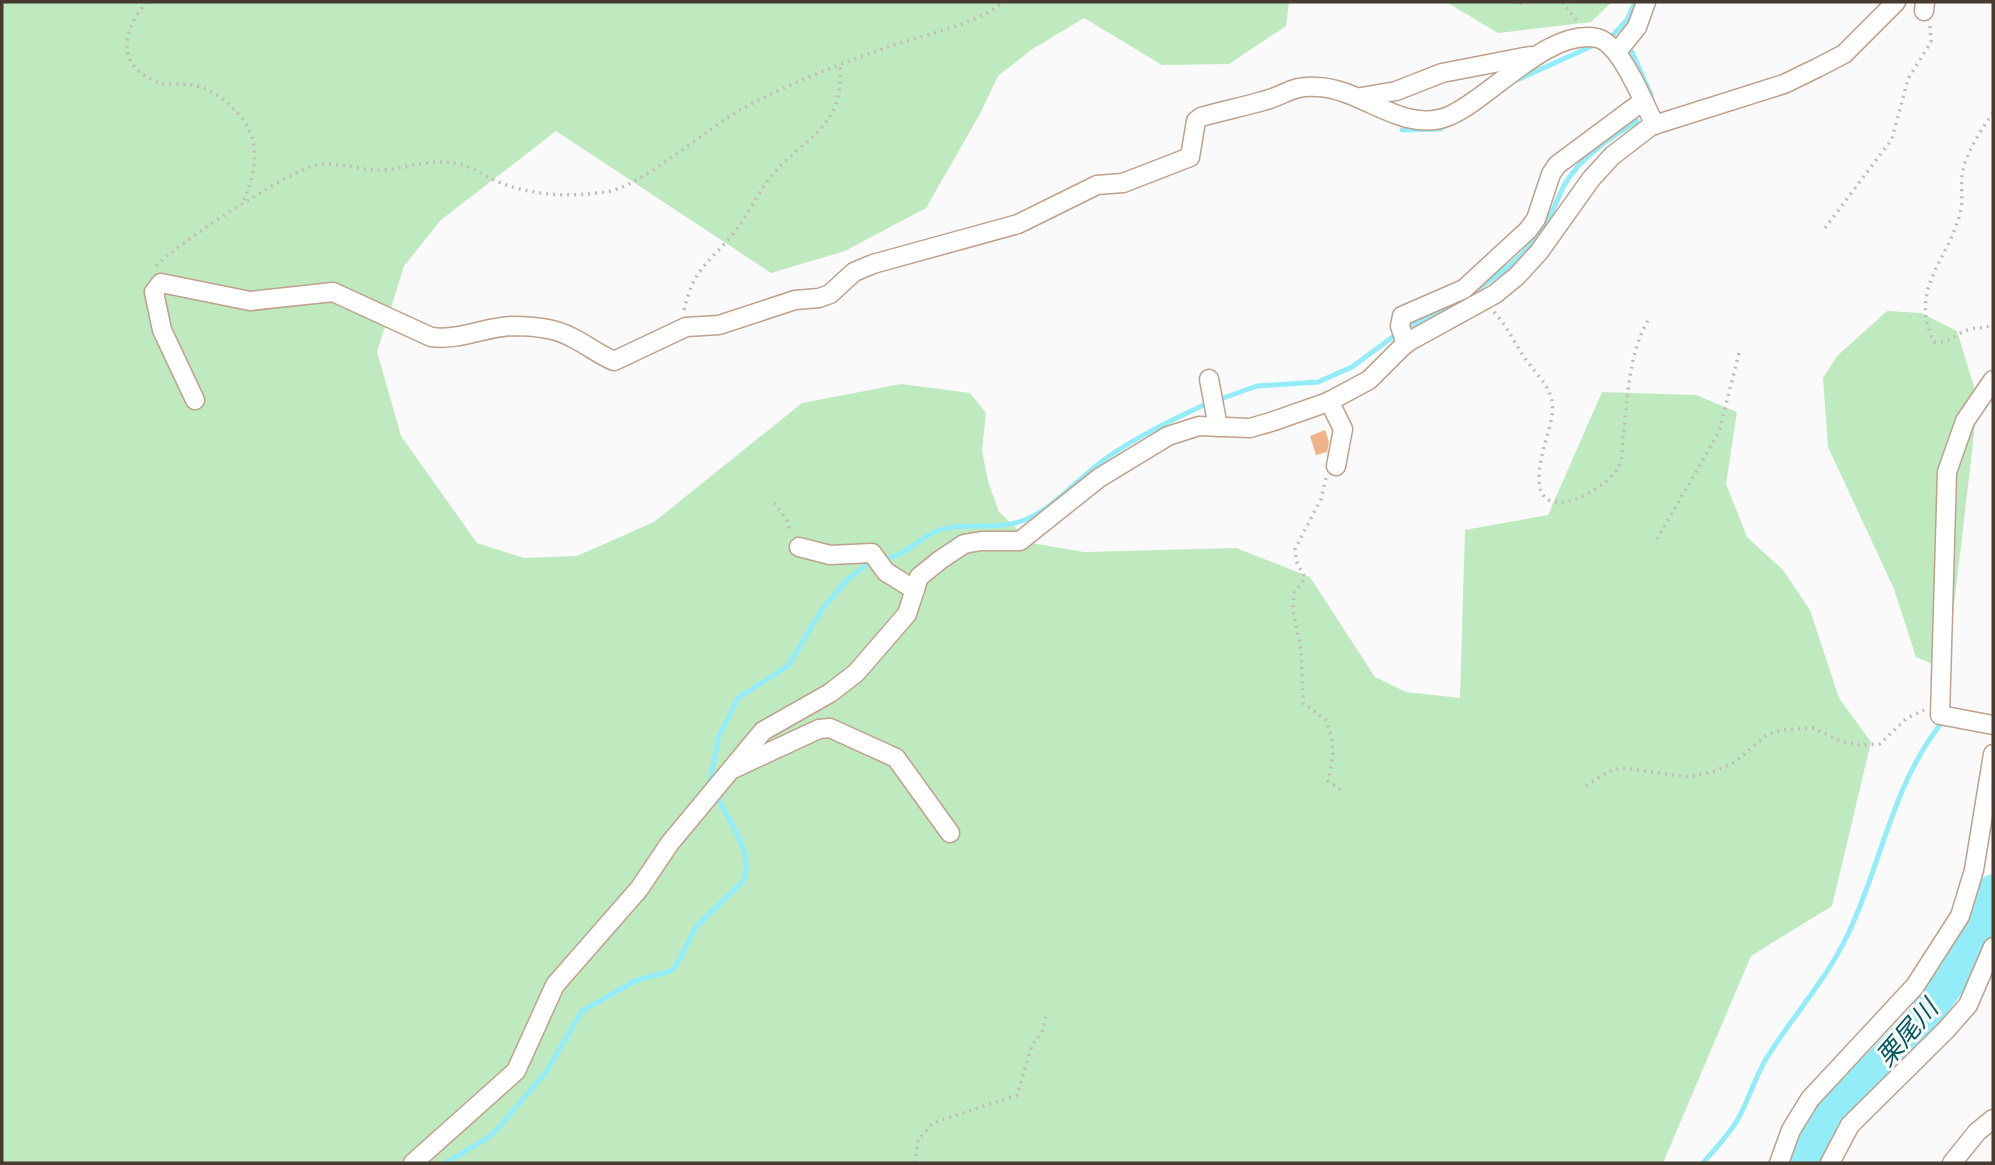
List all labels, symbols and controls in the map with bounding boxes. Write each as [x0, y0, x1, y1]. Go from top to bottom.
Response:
water label: 栗尾川 [1865, 987, 1947, 1074]

